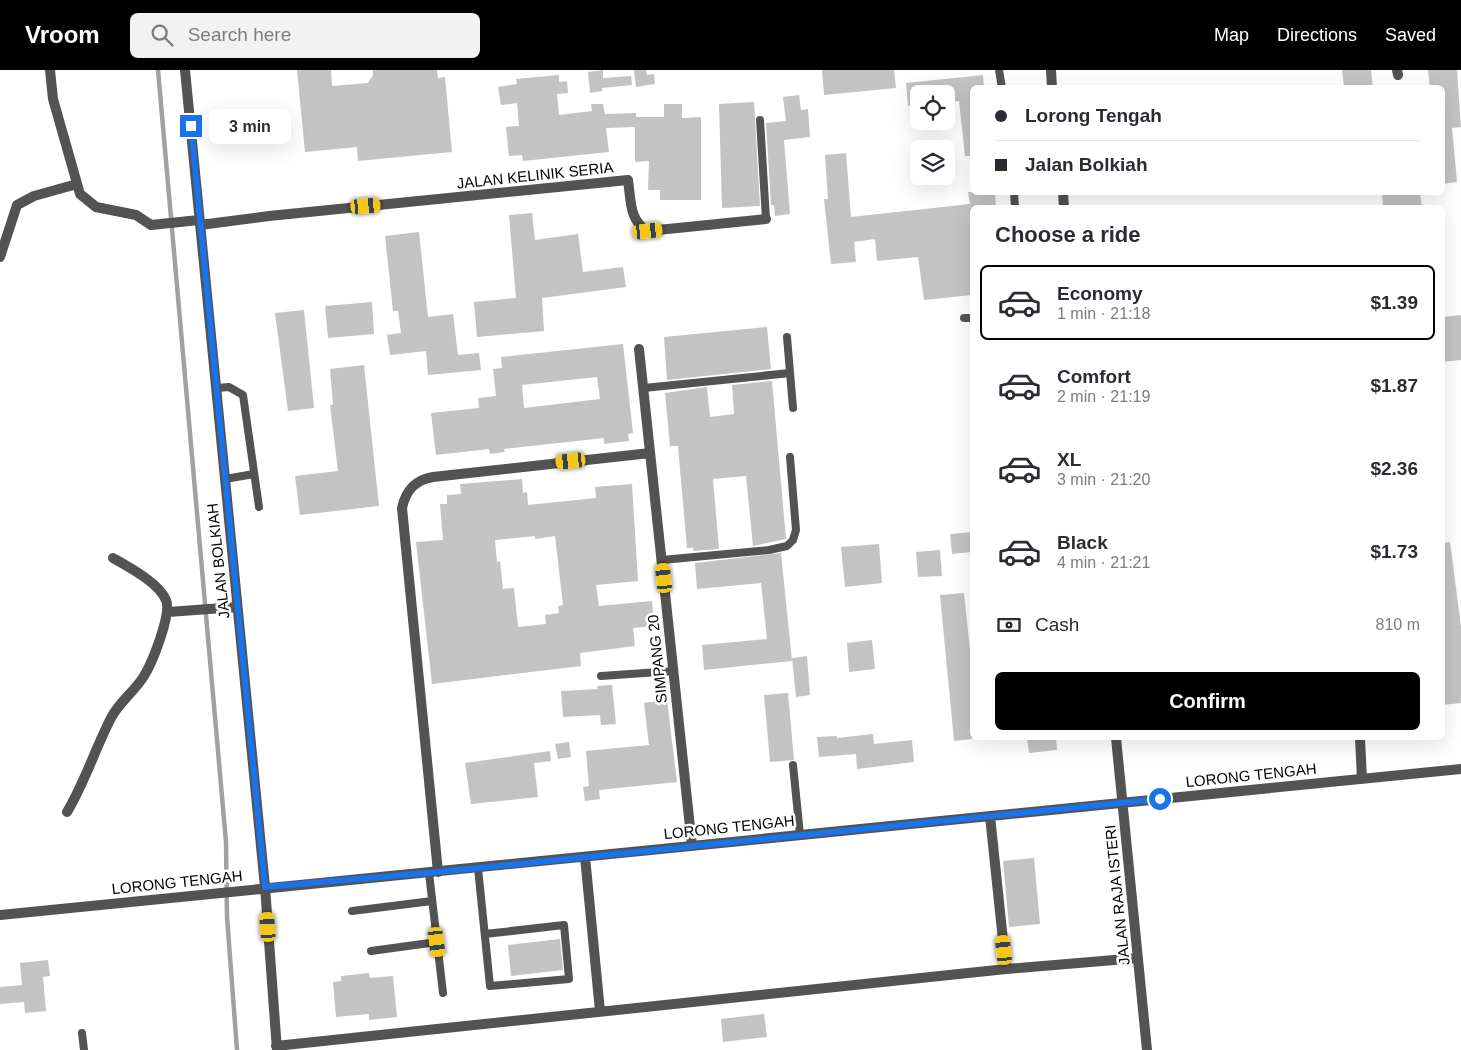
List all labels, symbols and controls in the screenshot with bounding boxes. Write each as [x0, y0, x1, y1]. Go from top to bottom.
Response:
search box [130, 13, 480, 58]
text: Vroom [25, 21, 100, 48]
icon: search [148, 21, 176, 49]
text: Search here [188, 24, 291, 45]
text: Map [1214, 25, 1249, 45]
text: Directions [1277, 25, 1357, 45]
text: Saved [1385, 25, 1436, 45]
map controls [910, 85, 955, 185]
button: locate [910, 85, 955, 130]
text: Lorong Tengah [1025, 105, 1162, 126]
callout: 3 min [208, 108, 291, 144]
route end [180, 115, 202, 137]
text: 3 min [229, 118, 271, 135]
button: layers [910, 140, 955, 185]
text: Jalan Bolkiah [1025, 154, 1148, 175]
street label: JALAN KELINIK SERIA [456, 158, 614, 192]
car [350, 197, 381, 215]
car [632, 222, 663, 240]
text: Choose a ride [995, 222, 1140, 247]
icon: car [997, 280, 1042, 325]
text: Economy [1057, 283, 1143, 304]
text: $1.39 [1370, 292, 1418, 313]
text: 1 min · 21:18 [1057, 305, 1150, 322]
icon: car [997, 363, 1042, 408]
text: Comfort [1057, 366, 1131, 387]
text: $1.87 [1370, 375, 1418, 396]
text: 2 min · 21:19 [1057, 388, 1150, 405]
icon: car [997, 446, 1042, 491]
text: XL [1057, 449, 1081, 470]
car [555, 452, 586, 470]
text: $2.36 [1370, 458, 1418, 479]
text: 3 min · 21:20 [1057, 471, 1150, 488]
street label: JALAN BOLKIAH [203, 502, 233, 620]
icon: car [997, 529, 1042, 574]
text: Black [1057, 532, 1108, 553]
text: $1.73 [1370, 541, 1418, 562]
text: 4 min · 21:21 [1057, 554, 1150, 571]
car [654, 562, 673, 594]
icon: cash [995, 611, 1023, 639]
street label: SIMPANG 20 [644, 614, 670, 704]
text: Cash [1035, 614, 1079, 635]
text: 810 m [1376, 616, 1420, 633]
button: Confirm [995, 672, 1420, 730]
street label: LORONG TENGAH [1185, 760, 1317, 790]
route start [1149, 788, 1171, 810]
street label: LORONG TENGAH [663, 812, 795, 842]
street label: JALAN RAJA ISTERI [1101, 824, 1133, 966]
street label: LORONG TENGAH [111, 867, 243, 897]
car [259, 912, 276, 942]
car [427, 926, 446, 958]
car [994, 934, 1013, 966]

